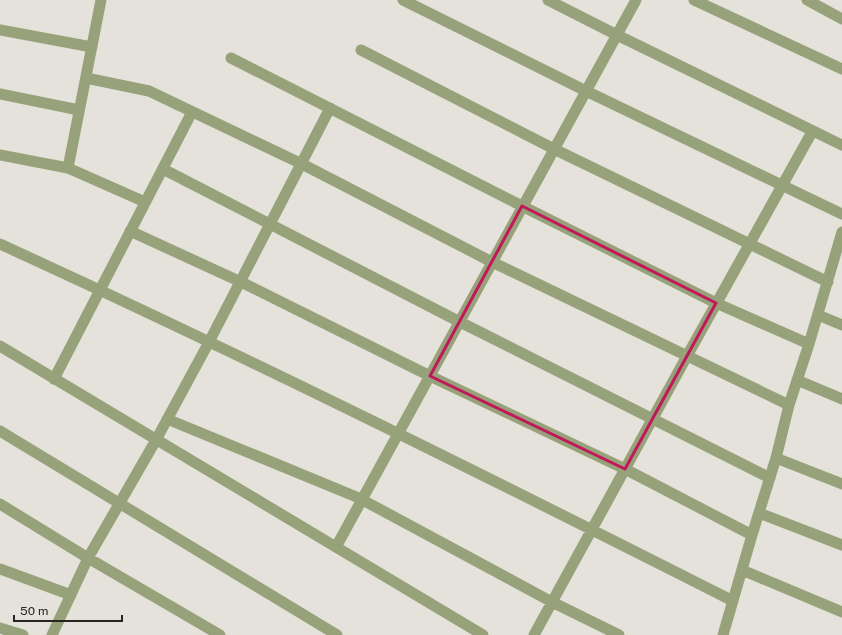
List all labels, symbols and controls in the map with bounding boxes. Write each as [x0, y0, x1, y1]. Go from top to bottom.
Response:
scale bar [14, 597, 122, 623]
text: 50 m [20, 604, 48, 618]

